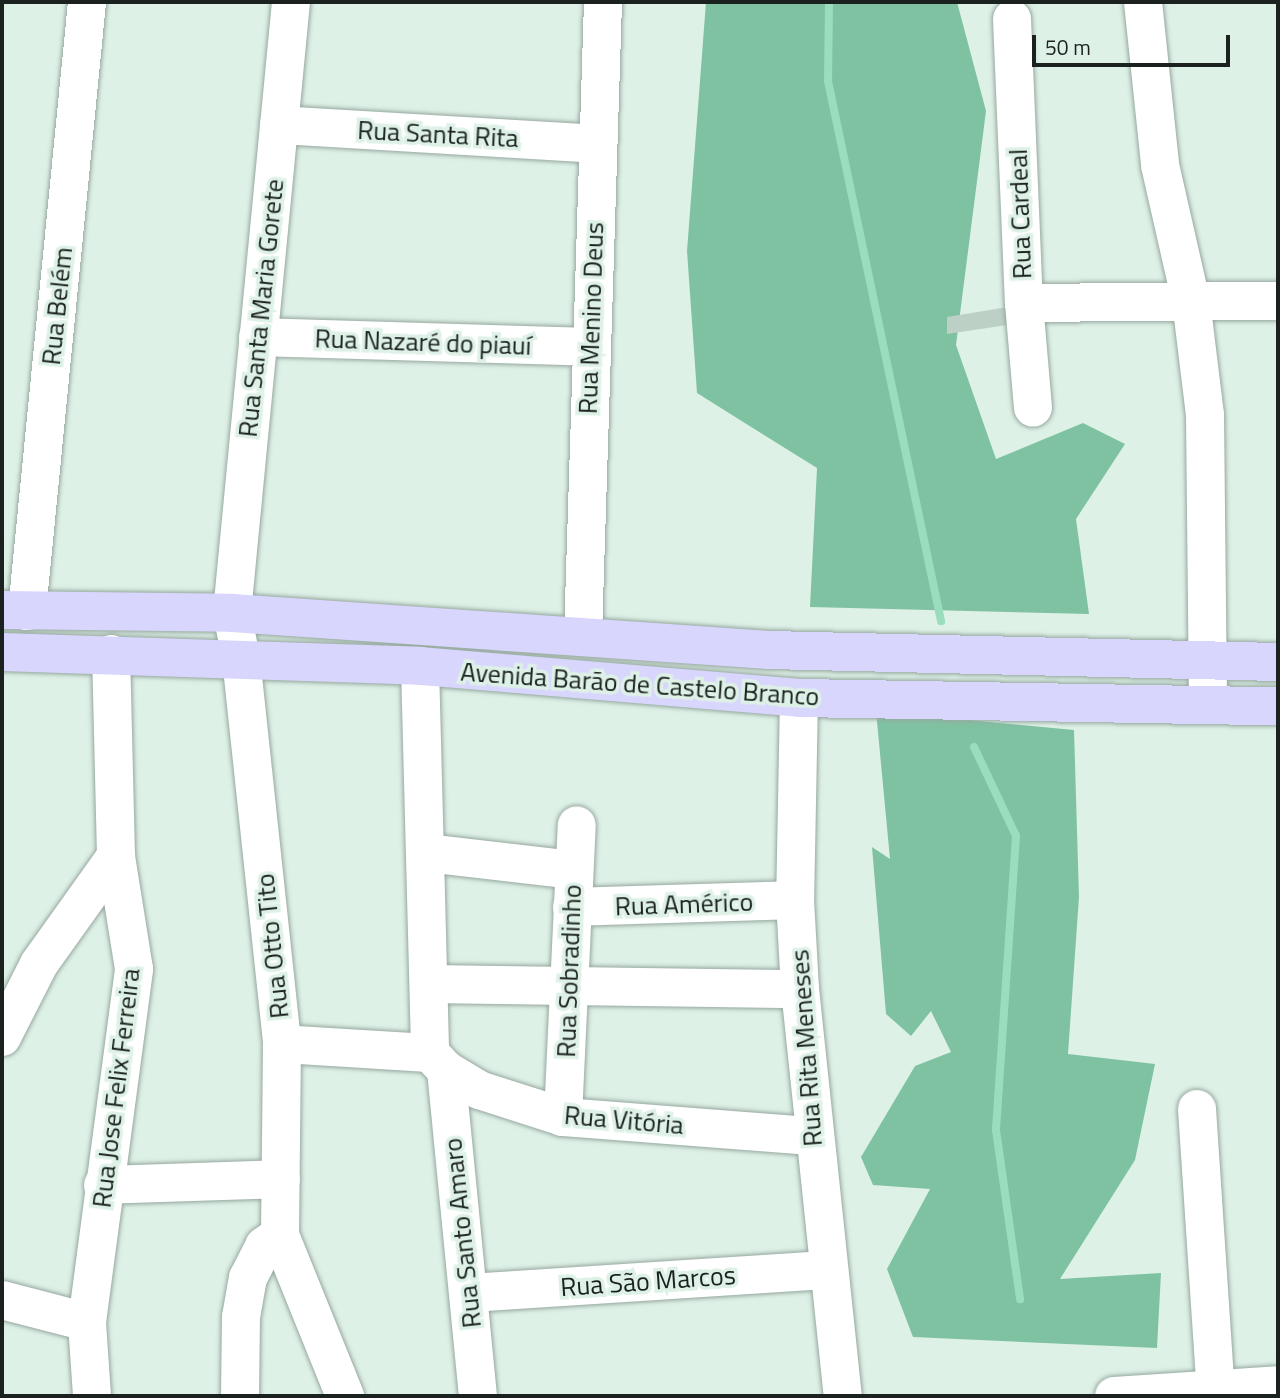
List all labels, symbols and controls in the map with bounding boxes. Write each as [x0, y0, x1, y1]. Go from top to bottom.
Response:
scale bar [1035, 21, 1233, 65]
text: 50 m [1045, 31, 1091, 63]
street label: Rua Santa Rita [357, 114, 519, 154]
street label: Rua Cardeal [1002, 148, 1038, 280]
street label: Rua Santa Maria Gorete [232, 177, 290, 439]
street label: Rua Menino Deus [572, 221, 610, 415]
street label: Rua Belém [35, 245, 79, 367]
street label: Rua Nazaré do piauí [314, 323, 532, 361]
street label: Avenida Barão de Castelo Branco [460, 656, 820, 712]
street label: Rua Otto Tito [249, 872, 295, 1020]
street label: Rua Sobradinho [550, 884, 588, 1058]
street label: Rua Américo [614, 886, 754, 922]
street label: Rua Rita Meneses [784, 948, 828, 1148]
street label: Rua Jose Felix Ferreira [86, 967, 146, 1209]
street label: Rua Vitória [563, 1099, 685, 1141]
street label: Rua Santo Amaro [437, 1136, 487, 1330]
street label: Rua São Marcos [559, 1259, 737, 1303]

